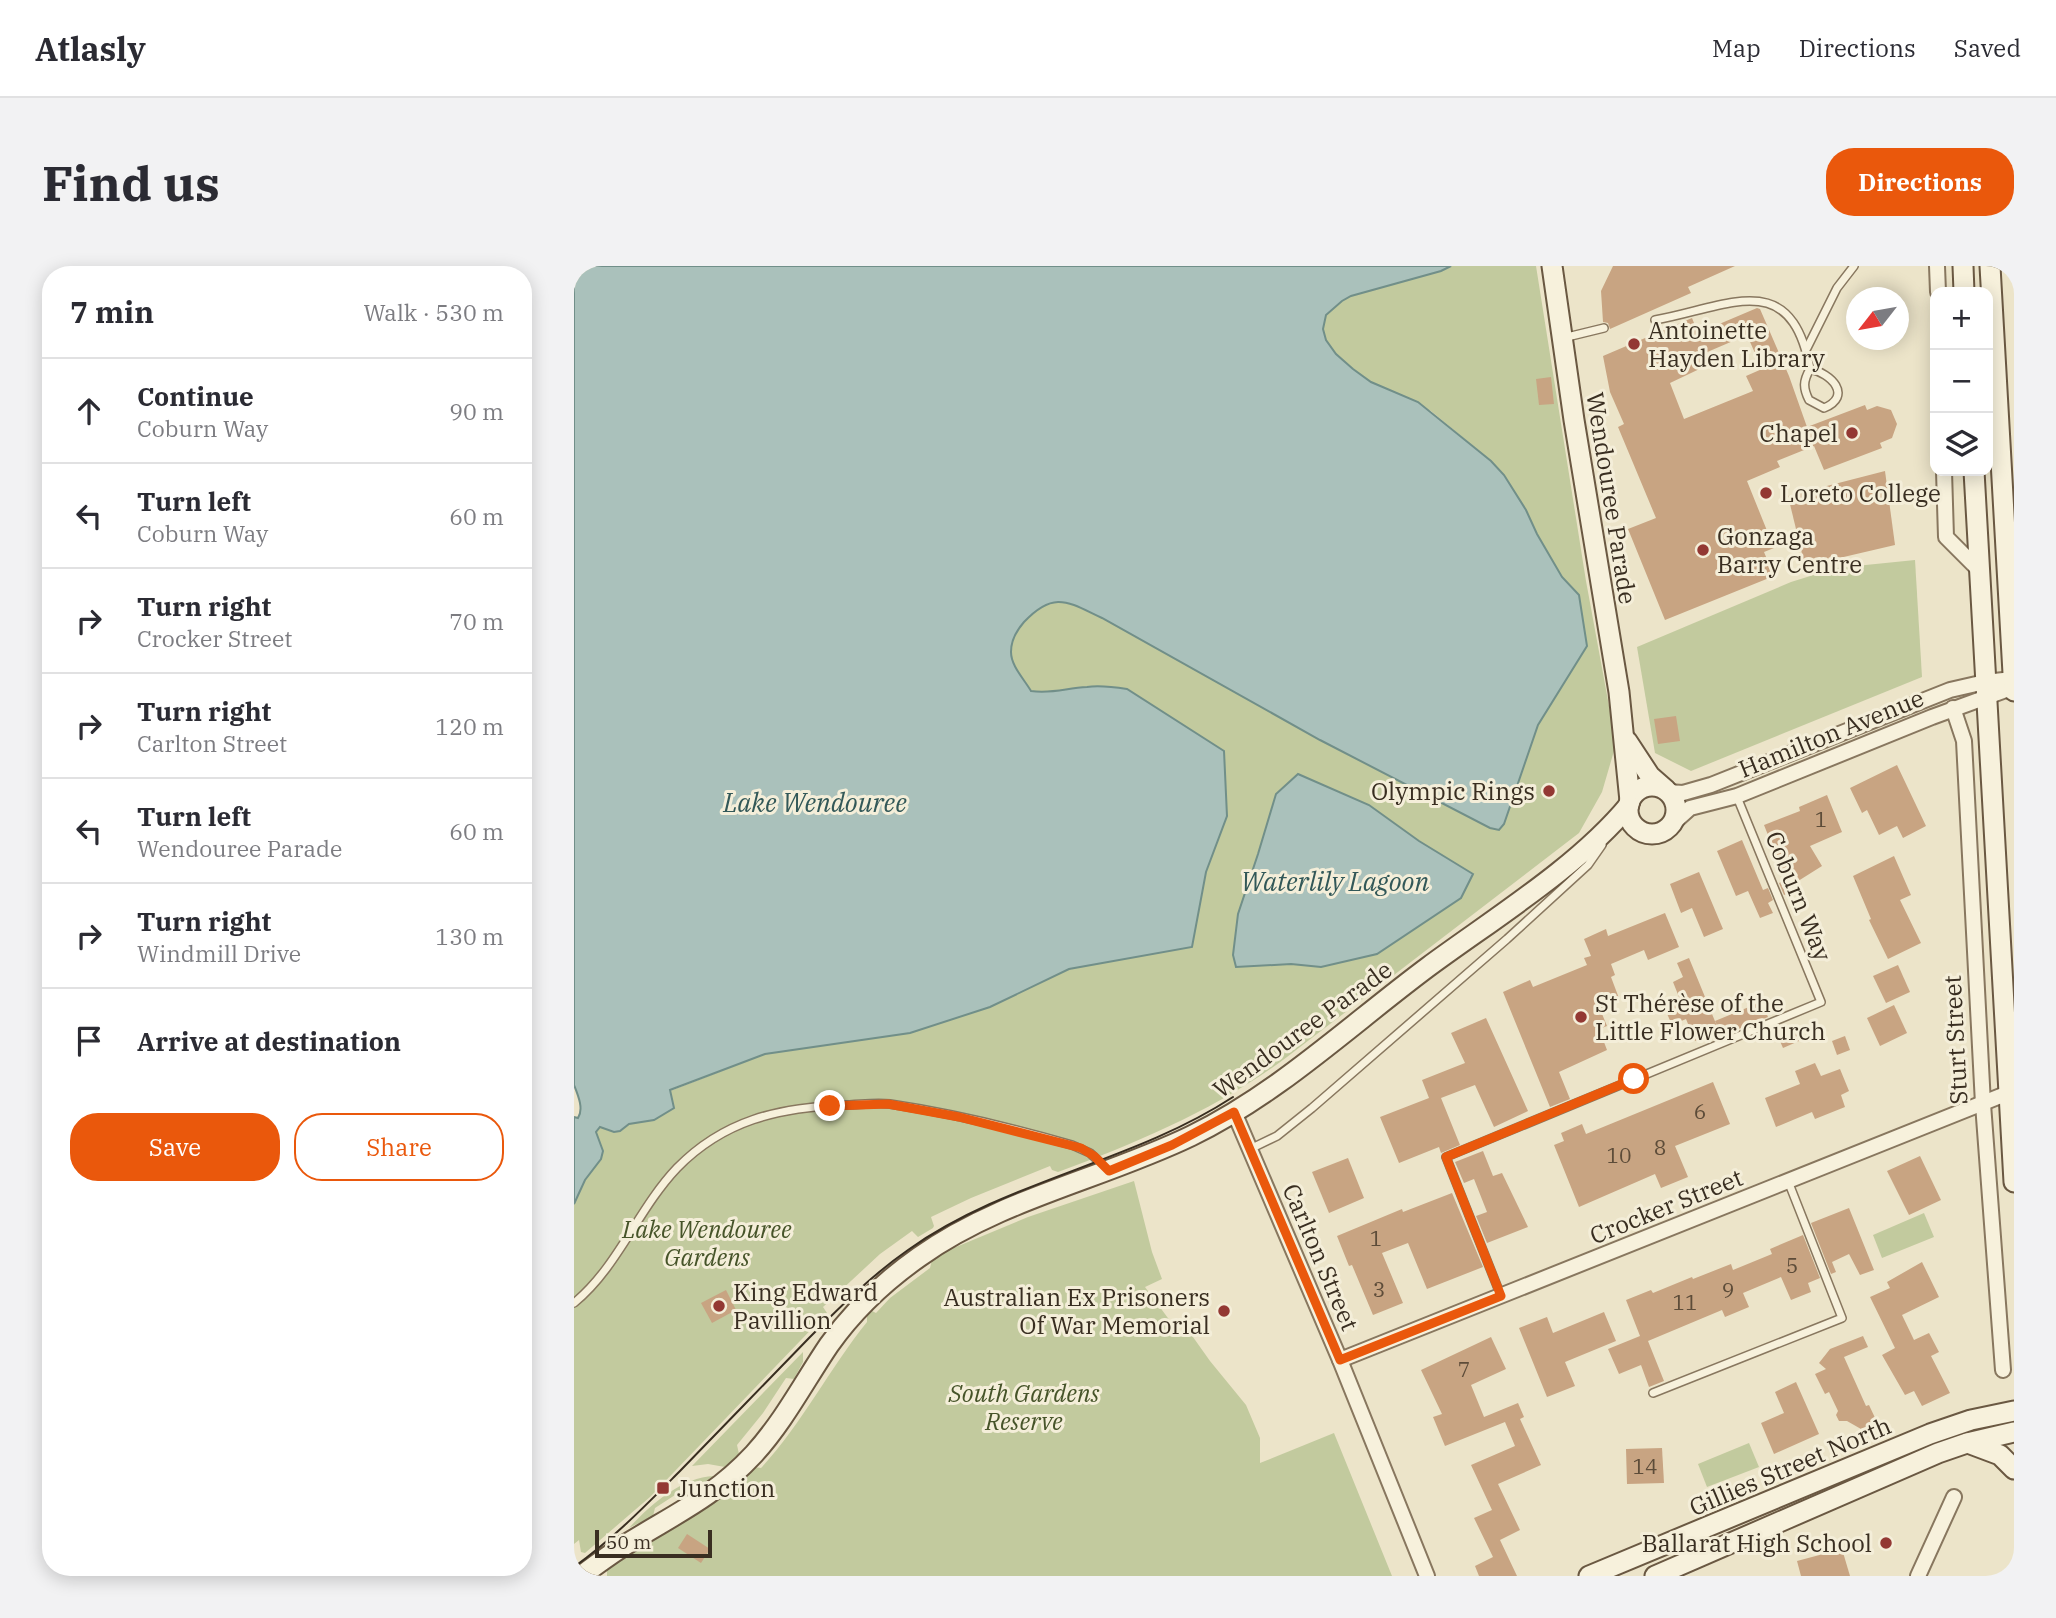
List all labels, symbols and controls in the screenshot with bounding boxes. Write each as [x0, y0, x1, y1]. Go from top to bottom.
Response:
text: Atlasly [35, 27, 146, 70]
text: Map [1712, 32, 1761, 64]
text: Directions [1799, 32, 1916, 64]
text: Saved [1954, 32, 2021, 64]
button: Directions [1826, 148, 2014, 216]
text: Find us [42, 151, 220, 214]
north arrow [1846, 287, 1909, 350]
map controls [1930, 287, 1993, 476]
button: + [1930, 287, 1993, 350]
text: 7 min [70, 292, 154, 331]
text: Walk · 530 m [363, 297, 504, 327]
place label: Antoinette Hayden Library [1648, 314, 1825, 374]
marker: Antoinette Hayden Library [1626, 336, 1642, 352]
button: − [1930, 350, 1993, 413]
text: Continue [137, 379, 254, 413]
street label: Wendouree Parade [1579, 390, 1645, 606]
icon: ahead [70, 392, 108, 430]
text: 90 m [449, 396, 504, 426]
text: Coburn Way [137, 413, 268, 443]
button: layers [1930, 413, 1993, 476]
place label: Chapel [1759, 417, 1838, 449]
marker: Chapel [1844, 425, 1860, 441]
place label: Loreto College [1780, 477, 1941, 509]
text: Turn left [137, 484, 251, 518]
marker: Loreto College [1758, 485, 1774, 501]
icon: left [70, 497, 108, 535]
text: 60 m [449, 501, 504, 531]
text: Coburn Way [137, 518, 268, 548]
place label: Gonzaga Barry Centre [1717, 520, 1862, 580]
marker: Gonzaga Barry Centre [1695, 542, 1711, 558]
text: Turn right [137, 589, 271, 623]
icon: right [70, 602, 108, 640]
text: 70 m [449, 606, 504, 636]
text: Crocker Street [137, 623, 292, 653]
street label: Hamilton Avenue [1734, 681, 1928, 785]
text: Turn right [137, 694, 271, 728]
icon: right [70, 707, 108, 745]
text: 120 m [435, 711, 504, 741]
text: Carlton Street [137, 728, 287, 758]
place label: Olympic Rings [1371, 775, 1535, 807]
marker: Olympic Rings [1541, 783, 1557, 799]
water label: Lake Wendouree [722, 785, 907, 819]
text: Turn left [137, 799, 251, 833]
house number: 1 [1815, 805, 1827, 833]
icon: left [70, 812, 108, 850]
text: 60 m [449, 816, 504, 846]
street label: Coburn Way [1758, 826, 1840, 966]
text: Wendouree Parade [137, 833, 342, 863]
water label: Waterlily Lagoon [1241, 864, 1429, 898]
text: Turn right [137, 904, 271, 938]
icon: right [70, 917, 108, 955]
text: 130 m [435, 921, 504, 951]
text: Windmill Drive [137, 938, 301, 968]
street label: Wendouree Parade [1206, 953, 1398, 1105]
street label: Sturt Street [1936, 974, 1974, 1106]
place label: St Thérèse of the Little Flower Church [1595, 987, 1826, 1047]
marker: St Thérèse of the Little Flower Church [1573, 1009, 1589, 1025]
icon: arrive [70, 1022, 108, 1060]
text: Arrive at destination [137, 1024, 401, 1058]
route start [1618, 1063, 1649, 1094]
route end [814, 1090, 845, 1121]
house number: 6 [1694, 1097, 1706, 1125]
button: Save [70, 1113, 280, 1181]
button: Share [294, 1113, 504, 1181]
house number: 8 [1654, 1133, 1666, 1161]
house number: 10 [1606, 1141, 1632, 1169]
street label: Crocker Street [1585, 1161, 1747, 1251]
street label: Carlton Street [1276, 1179, 1366, 1335]
park label: Lake Wendouree Gardens [621, 1213, 792, 1273]
house number: 1 [1370, 1224, 1382, 1252]
house number: 5 [1786, 1251, 1798, 1279]
house number: 3 [1373, 1275, 1385, 1303]
place label: King Edward Pavillion [733, 1276, 878, 1336]
house number: 9 [1722, 1276, 1734, 1304]
place label: Australian Ex Prisoners Of War Memorial [943, 1281, 1210, 1341]
house number: 11 [1672, 1288, 1698, 1316]
marker: King Edward Pavillion [711, 1298, 727, 1314]
marker: Australian Ex Prisoners Of War Memorial [1216, 1303, 1232, 1319]
house number: 7 [1458, 1355, 1470, 1383]
park label: South Gardens Reserve [948, 1377, 1100, 1437]
street label: Gillies Street North [1684, 1409, 1896, 1523]
house number: 14 [1632, 1452, 1658, 1480]
place label: Junction [677, 1472, 775, 1504]
marker: Junction [655, 1480, 671, 1496]
scale bar [595, 1527, 712, 1559]
place label: Ballarat High School [1642, 1527, 1872, 1559]
text: 50 m [606, 1530, 651, 1554]
marker: Ballarat High School [1878, 1535, 1894, 1551]

